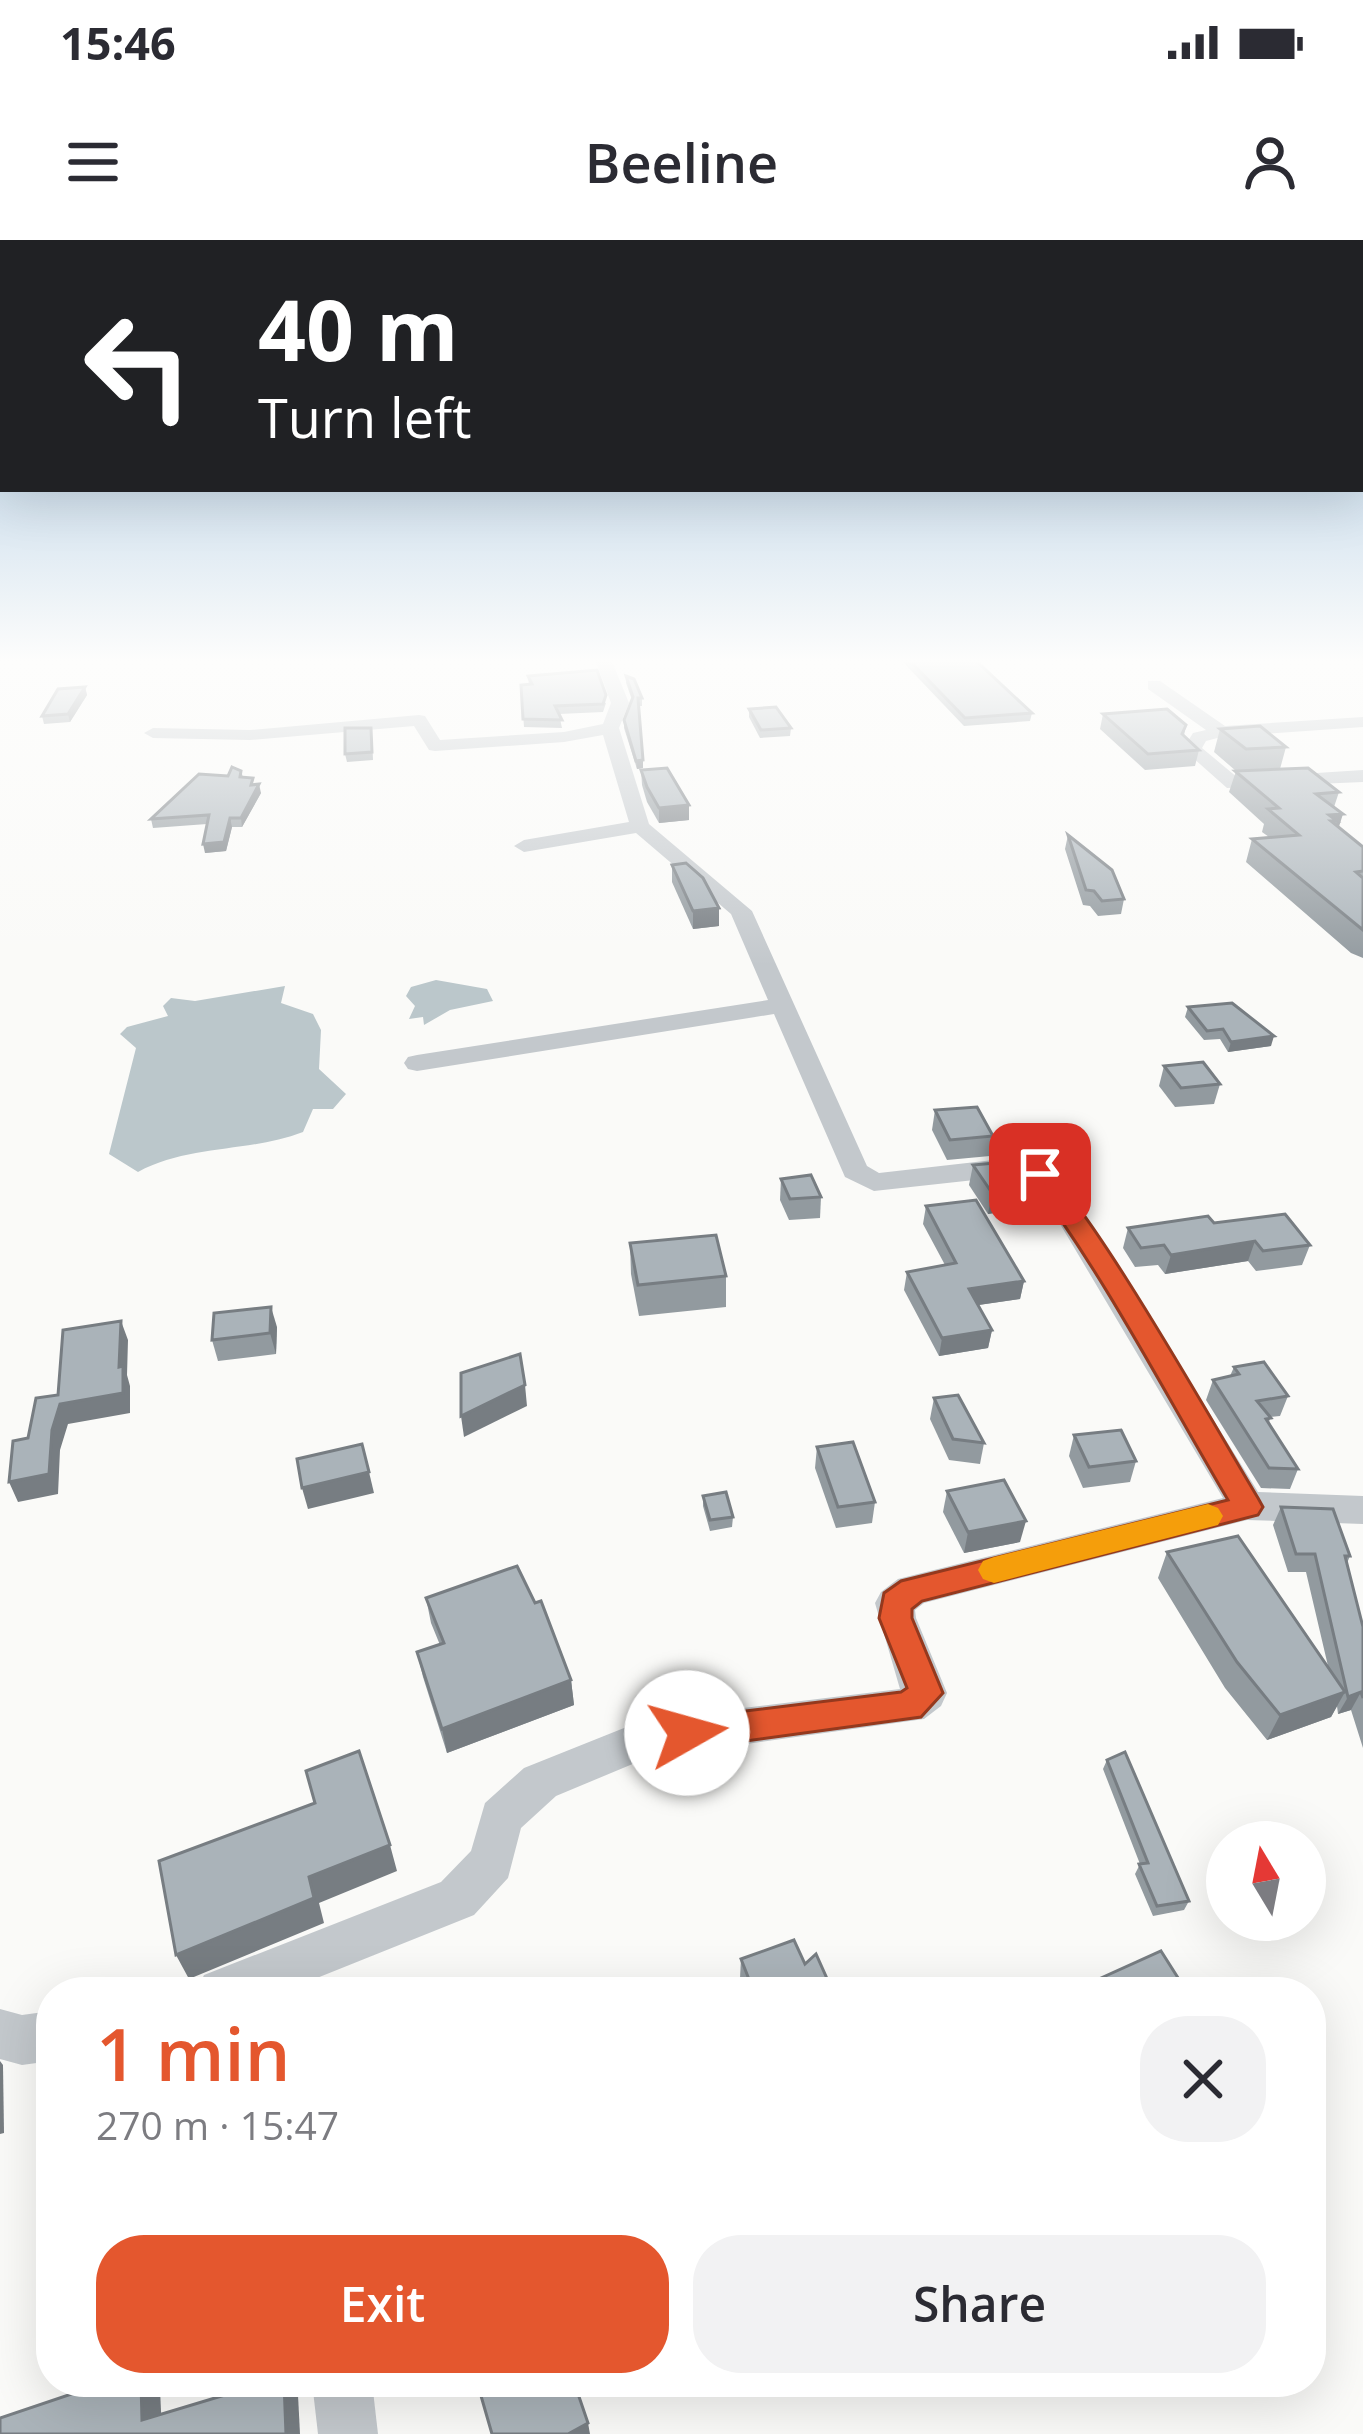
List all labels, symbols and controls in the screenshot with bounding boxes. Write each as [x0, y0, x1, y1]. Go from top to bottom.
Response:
text: 15:46 [60, 12, 176, 73]
text: Beeline [585, 125, 778, 199]
icon: menu [60, 129, 126, 195]
icon: person [1237, 129, 1303, 195]
text: 40 m [258, 271, 458, 386]
icon: left [60, 288, 216, 444]
text: Turn left [258, 380, 471, 454]
pin [989, 1123, 1091, 1225]
icon: arrive [1007, 1141, 1073, 1207]
position arrow [624, 1670, 750, 1796]
north arrow [1206, 1821, 1326, 1941]
map controls [1206, 1821, 1326, 1941]
text: 1 min [96, 2004, 290, 2102]
button: close [1140, 2016, 1266, 2142]
text: 270 m · 15:47 [96, 2098, 339, 2151]
button: Exit [96, 2235, 669, 2373]
button: Share [693, 2235, 1266, 2373]

